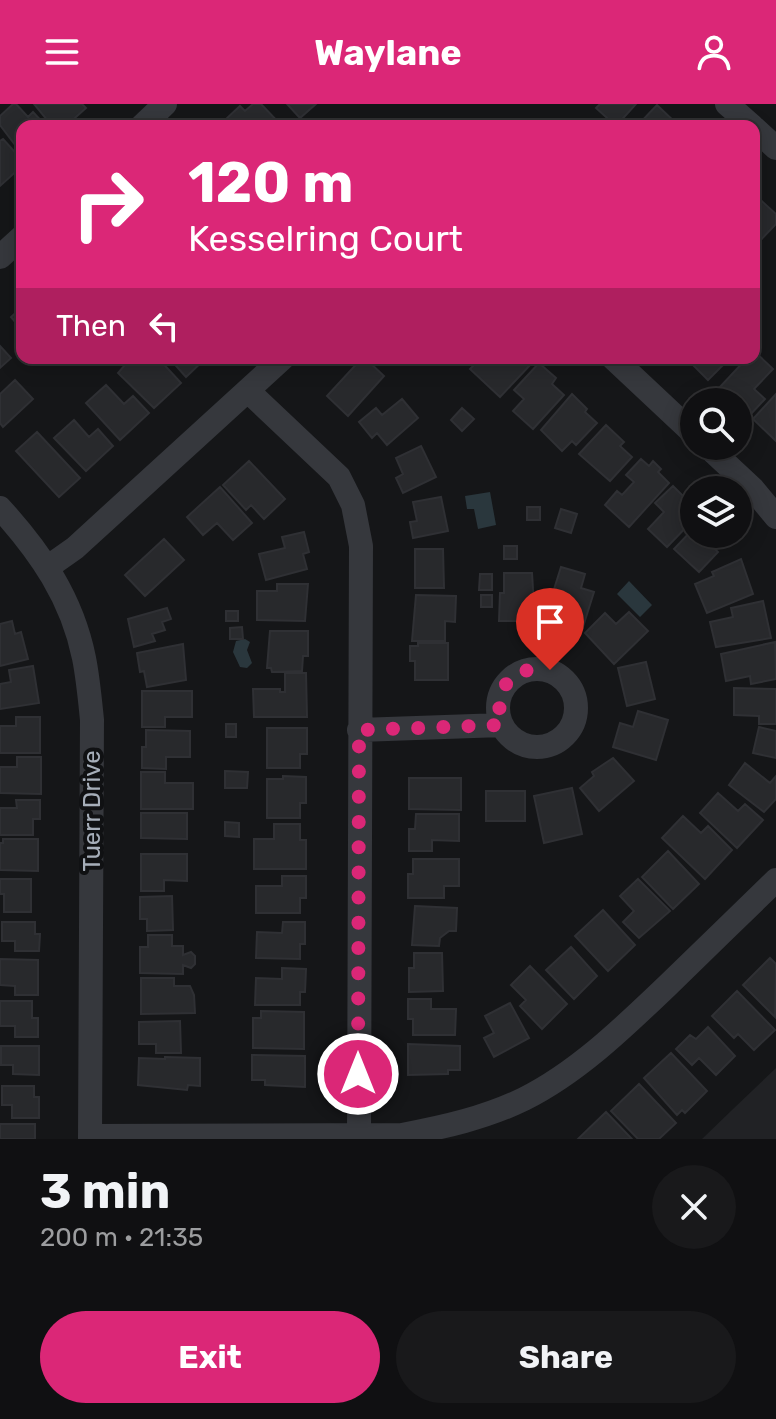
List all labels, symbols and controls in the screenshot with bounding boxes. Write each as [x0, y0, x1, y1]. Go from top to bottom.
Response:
icon: menu [40, 30, 84, 74]
icon: person [692, 30, 736, 74]
text: Waylane [314, 31, 462, 74]
text: 120 m [188, 150, 354, 216]
icon: right [56, 152, 160, 256]
text: Kesselring Court [188, 217, 463, 260]
icon: left [142, 304, 186, 348]
text: Then [56, 308, 126, 344]
map controls [680, 388, 752, 548]
button: search [680, 388, 752, 460]
button: layers [680, 476, 752, 548]
pin [516, 588, 584, 670]
icon: arrive [528, 600, 572, 644]
street label: Tuerr Drive [78, 750, 106, 872]
position arrow [316, 1032, 400, 1116]
text: 3 min [40, 1163, 170, 1220]
button: close [652, 1165, 736, 1249]
text: 200 m · 21:35 [40, 1222, 203, 1253]
button: Exit [40, 1311, 380, 1403]
button: Share [396, 1311, 736, 1403]

